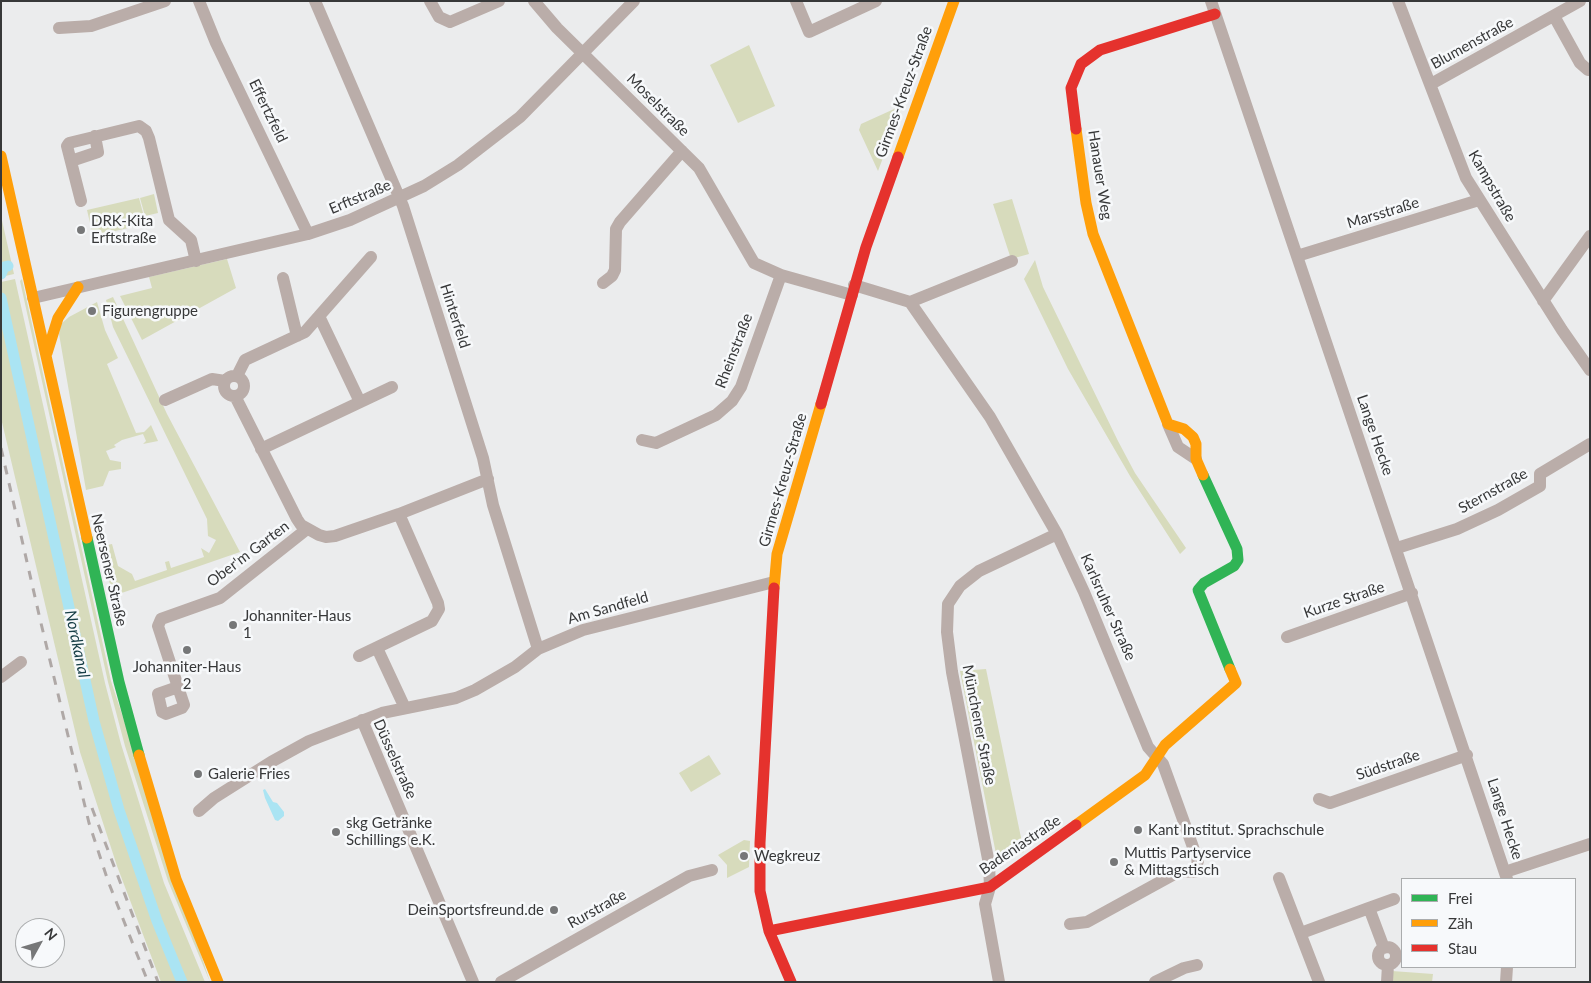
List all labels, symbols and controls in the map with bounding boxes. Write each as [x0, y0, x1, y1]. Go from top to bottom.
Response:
street label: Blumenstraße [1428, 13, 1516, 73]
street label: Girmes-Kreuz-Straße [872, 24, 936, 160]
street label: Moselstraße [623, 70, 693, 140]
street label: Effertzfeld [245, 76, 291, 146]
street label: Hanauer Weg [1084, 129, 1116, 221]
street label: Kampstraße [1464, 147, 1520, 225]
street label: Erftstraße [326, 176, 394, 218]
street label: Marsstraße [1345, 194, 1421, 232]
place label: DRK-Kita Erftstraße [91, 212, 156, 247]
marker: DRK-Kita Erftstraße [75, 224, 87, 236]
street label: Hinterfeld [436, 281, 474, 351]
place label: Figurengruppe [102, 302, 198, 320]
marker: Figurengruppe [86, 305, 98, 317]
street label: Rheinstraße [711, 311, 757, 391]
street label: Lange Hecke [1353, 392, 1397, 478]
street label: Girmes-Kreuz-Straße [755, 411, 811, 549]
street label: Sternstraße [1455, 465, 1531, 517]
street label: Neersener Straße [87, 512, 131, 628]
street label: Ober'm Garten [203, 517, 293, 591]
street label: Karlsruher Straße [1076, 551, 1140, 663]
street label: Kurze Straße [1301, 578, 1387, 622]
street label: Am Sandfeld [565, 588, 651, 628]
place label: Johanniter-Haus 1 [243, 607, 351, 642]
water label: Nordkanal [60, 608, 94, 680]
marker: Johanniter-Haus 1 [227, 619, 239, 631]
marker: Johanniter-Haus 2 [181, 644, 193, 656]
place label: Johanniter-Haus 2 [133, 658, 241, 693]
street label: Münchener Straße [959, 663, 999, 787]
street label: Düsselstraße [369, 716, 421, 802]
street label: Südstraße [1354, 746, 1422, 784]
place label: Galerie Fries [208, 765, 290, 783]
marker: Galerie Fries [192, 768, 204, 780]
street label: Lange Hecke [1483, 776, 1527, 862]
street label: Badeniastraße [976, 811, 1064, 879]
place label: skg Getränke Schillings e.K. [346, 814, 435, 849]
place label: Kant Institut. Sprachschule [1148, 821, 1324, 839]
marker: Kant Institut. Sprachschule [1132, 824, 1144, 836]
marker: skg Getränke Schillings e.K. [330, 826, 342, 838]
place label: Muttis Partyservice & Mittagstisch [1124, 844, 1251, 879]
place label: Wegkreuz [754, 847, 820, 865]
marker: Wegkreuz [738, 850, 750, 862]
marker: Muttis Partyservice & Mittagstisch [1108, 856, 1120, 868]
legend [1401, 878, 1576, 968]
street label: Rurstraße [565, 886, 629, 932]
text: Frei [1448, 889, 1473, 907]
place label: DeinSportsfreund.de [407, 901, 544, 919]
marker: DeinSportsfreund.de [548, 904, 560, 916]
text: Zäh [1448, 914, 1473, 932]
north arrow [15, 918, 65, 968]
text: N [41, 924, 61, 943]
text: Stau [1448, 939, 1477, 957]

